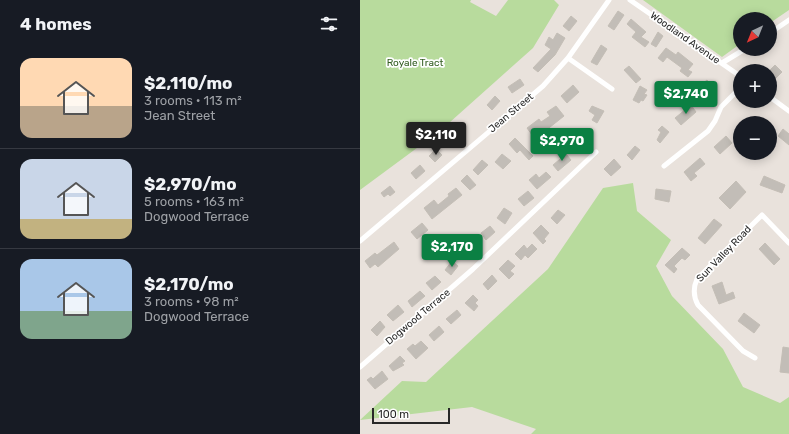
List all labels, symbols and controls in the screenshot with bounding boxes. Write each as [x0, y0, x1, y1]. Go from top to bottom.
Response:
street label: Woodland Avenue [648, 9, 723, 67]
north arrow [733, 12, 777, 56]
map controls [733, 12, 777, 160]
icon: filters [318, 13, 340, 35]
text: 4 homes [20, 14, 92, 34]
park label: Royale Tract [387, 57, 443, 69]
button: + [733, 64, 777, 108]
text: $2,110/mo [144, 73, 232, 93]
icon: home [52, 74, 100, 122]
pin: $2,740 [653, 81, 719, 115]
text: $2,740 [663, 86, 709, 101]
street label: Jean Street [486, 91, 536, 135]
text: 3 rooms · 113 m² [144, 93, 242, 108]
text: Jean Street [144, 108, 215, 123]
button: − [733, 116, 777, 160]
pin: $2,110 [403, 122, 469, 156]
text: $2,110 [415, 127, 457, 142]
pin: $2,970 [529, 128, 595, 162]
text: $2,970 [540, 133, 584, 148]
text: $2,970/mo [144, 174, 237, 194]
icon: home [52, 175, 100, 223]
text: 5 rooms · 163 m² [144, 194, 244, 209]
text: Dogwood Terrace [144, 209, 249, 224]
street label: Sun Valley Road [694, 223, 754, 285]
pin: $2,170 [419, 234, 485, 268]
text: $2,170 [431, 239, 473, 254]
text: $2,170/mo [144, 274, 234, 294]
icon: home [52, 275, 100, 323]
street label: Dogwood Terrace [383, 286, 453, 348]
text: 3 rooms · 98 m² [144, 294, 239, 309]
text: Dogwood Terrace [144, 309, 249, 324]
scale bar [372, 406, 450, 425]
text: 100 m [378, 408, 409, 421]

